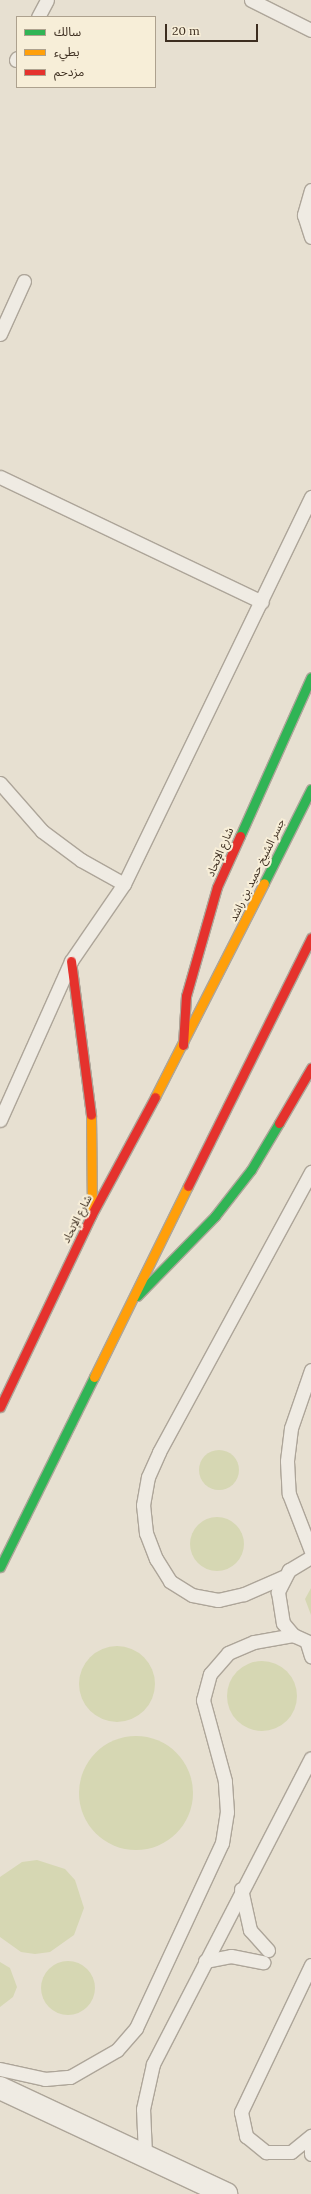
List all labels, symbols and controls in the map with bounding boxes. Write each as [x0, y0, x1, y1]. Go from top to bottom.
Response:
legend [16, 16, 156, 88]
scale bar [167, 16, 260, 42]
text: 20 m [172, 23, 200, 38]
text: سالك [54, 24, 81, 39]
text: بطيء [54, 44, 80, 59]
text: مزدحم [54, 64, 84, 79]
street label: جسر الشيخ حميد بن راشد [226, 817, 288, 923]
street label: شارع الإتحاد [204, 825, 236, 879]
street label: شارع الإتحاد [59, 1193, 95, 1245]

